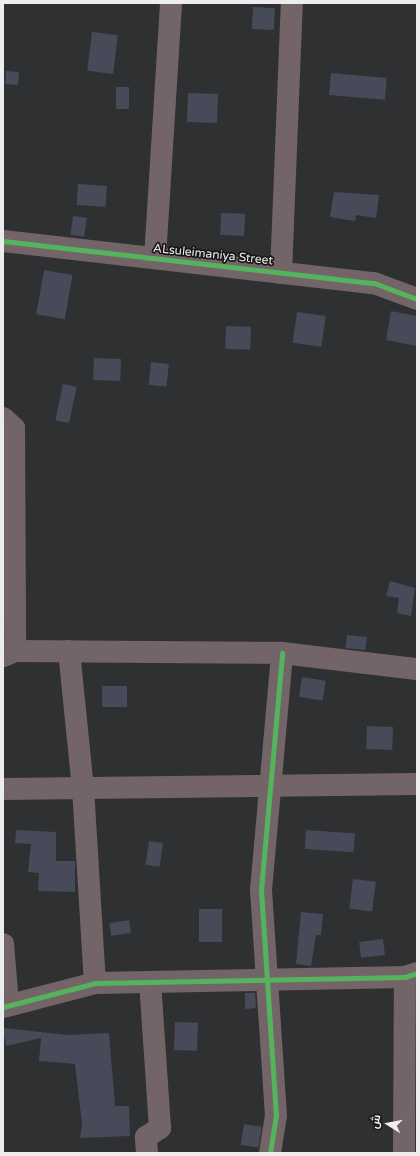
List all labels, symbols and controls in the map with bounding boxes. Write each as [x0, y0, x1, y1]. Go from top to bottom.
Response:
street label: ALsuleimaniya Street [152, 242, 274, 268]
north arrow [368, 1104, 408, 1144]
text: ش [368, 1113, 383, 1130]

